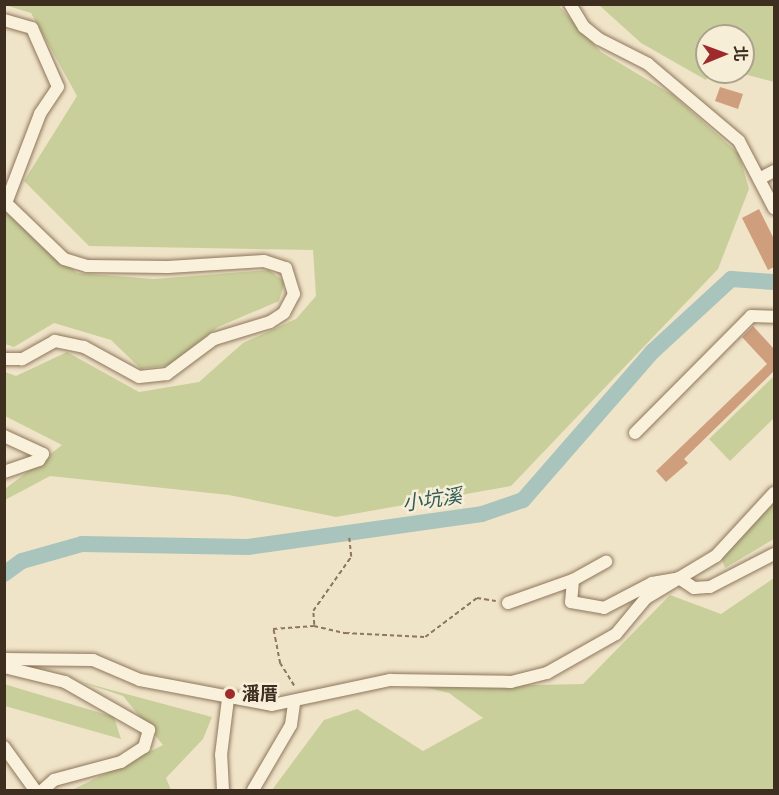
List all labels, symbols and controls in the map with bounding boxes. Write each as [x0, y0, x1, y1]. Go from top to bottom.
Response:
north arrow [695, 24, 755, 84]
text: 北 [730, 46, 752, 62]
water label: 小坑溪 [401, 484, 463, 516]
place label: 潘厝 [242, 683, 278, 705]
marker: 潘厝 [223, 687, 237, 701]

